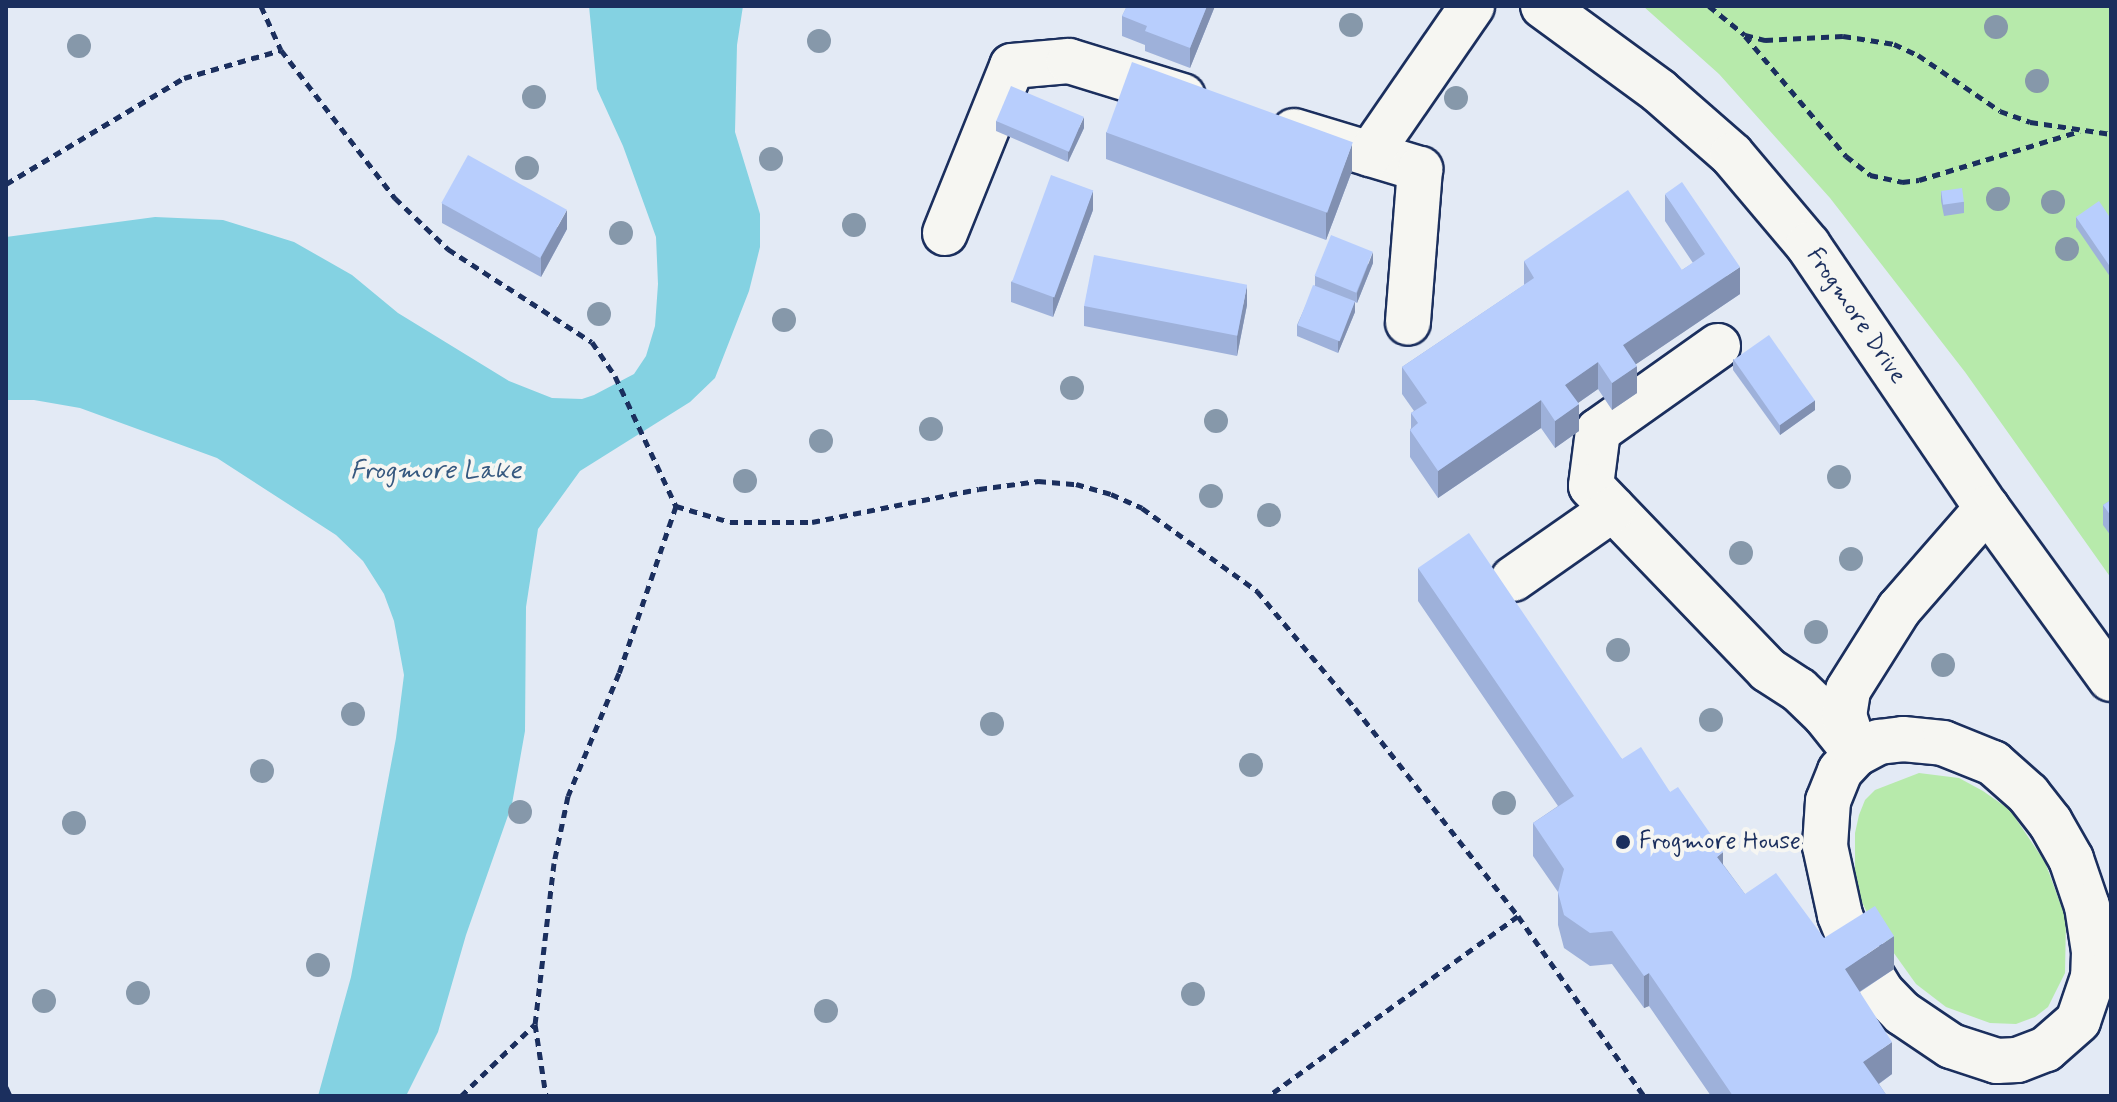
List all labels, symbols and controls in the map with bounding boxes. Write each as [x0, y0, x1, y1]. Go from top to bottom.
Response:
street label: Frogmore Drive [1800, 243, 1912, 389]
water label: Frogmore Lake [352, 456, 520, 488]
place label: Frogmore House [1639, 828, 1800, 856]
marker: Frogmore House [1614, 833, 1632, 851]

